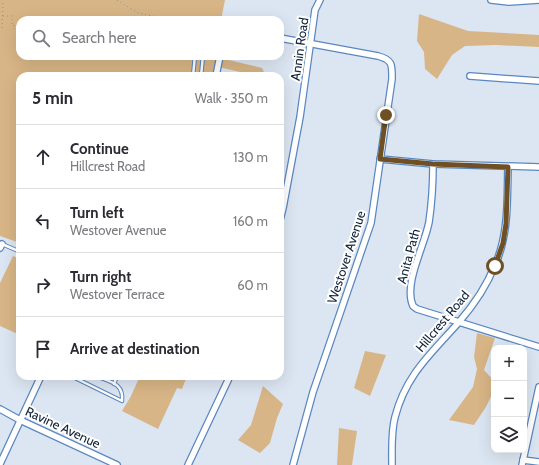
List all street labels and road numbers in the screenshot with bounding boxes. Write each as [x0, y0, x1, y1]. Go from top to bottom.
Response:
street label: Annin Road [287, 16, 311, 82]
street label: Westover Avenue [323, 208, 369, 305]
street label: Anita Path [393, 227, 423, 285]
street label: Hillcrest Road [412, 287, 472, 355]
street label: Ravine Avenue [23, 403, 103, 452]

